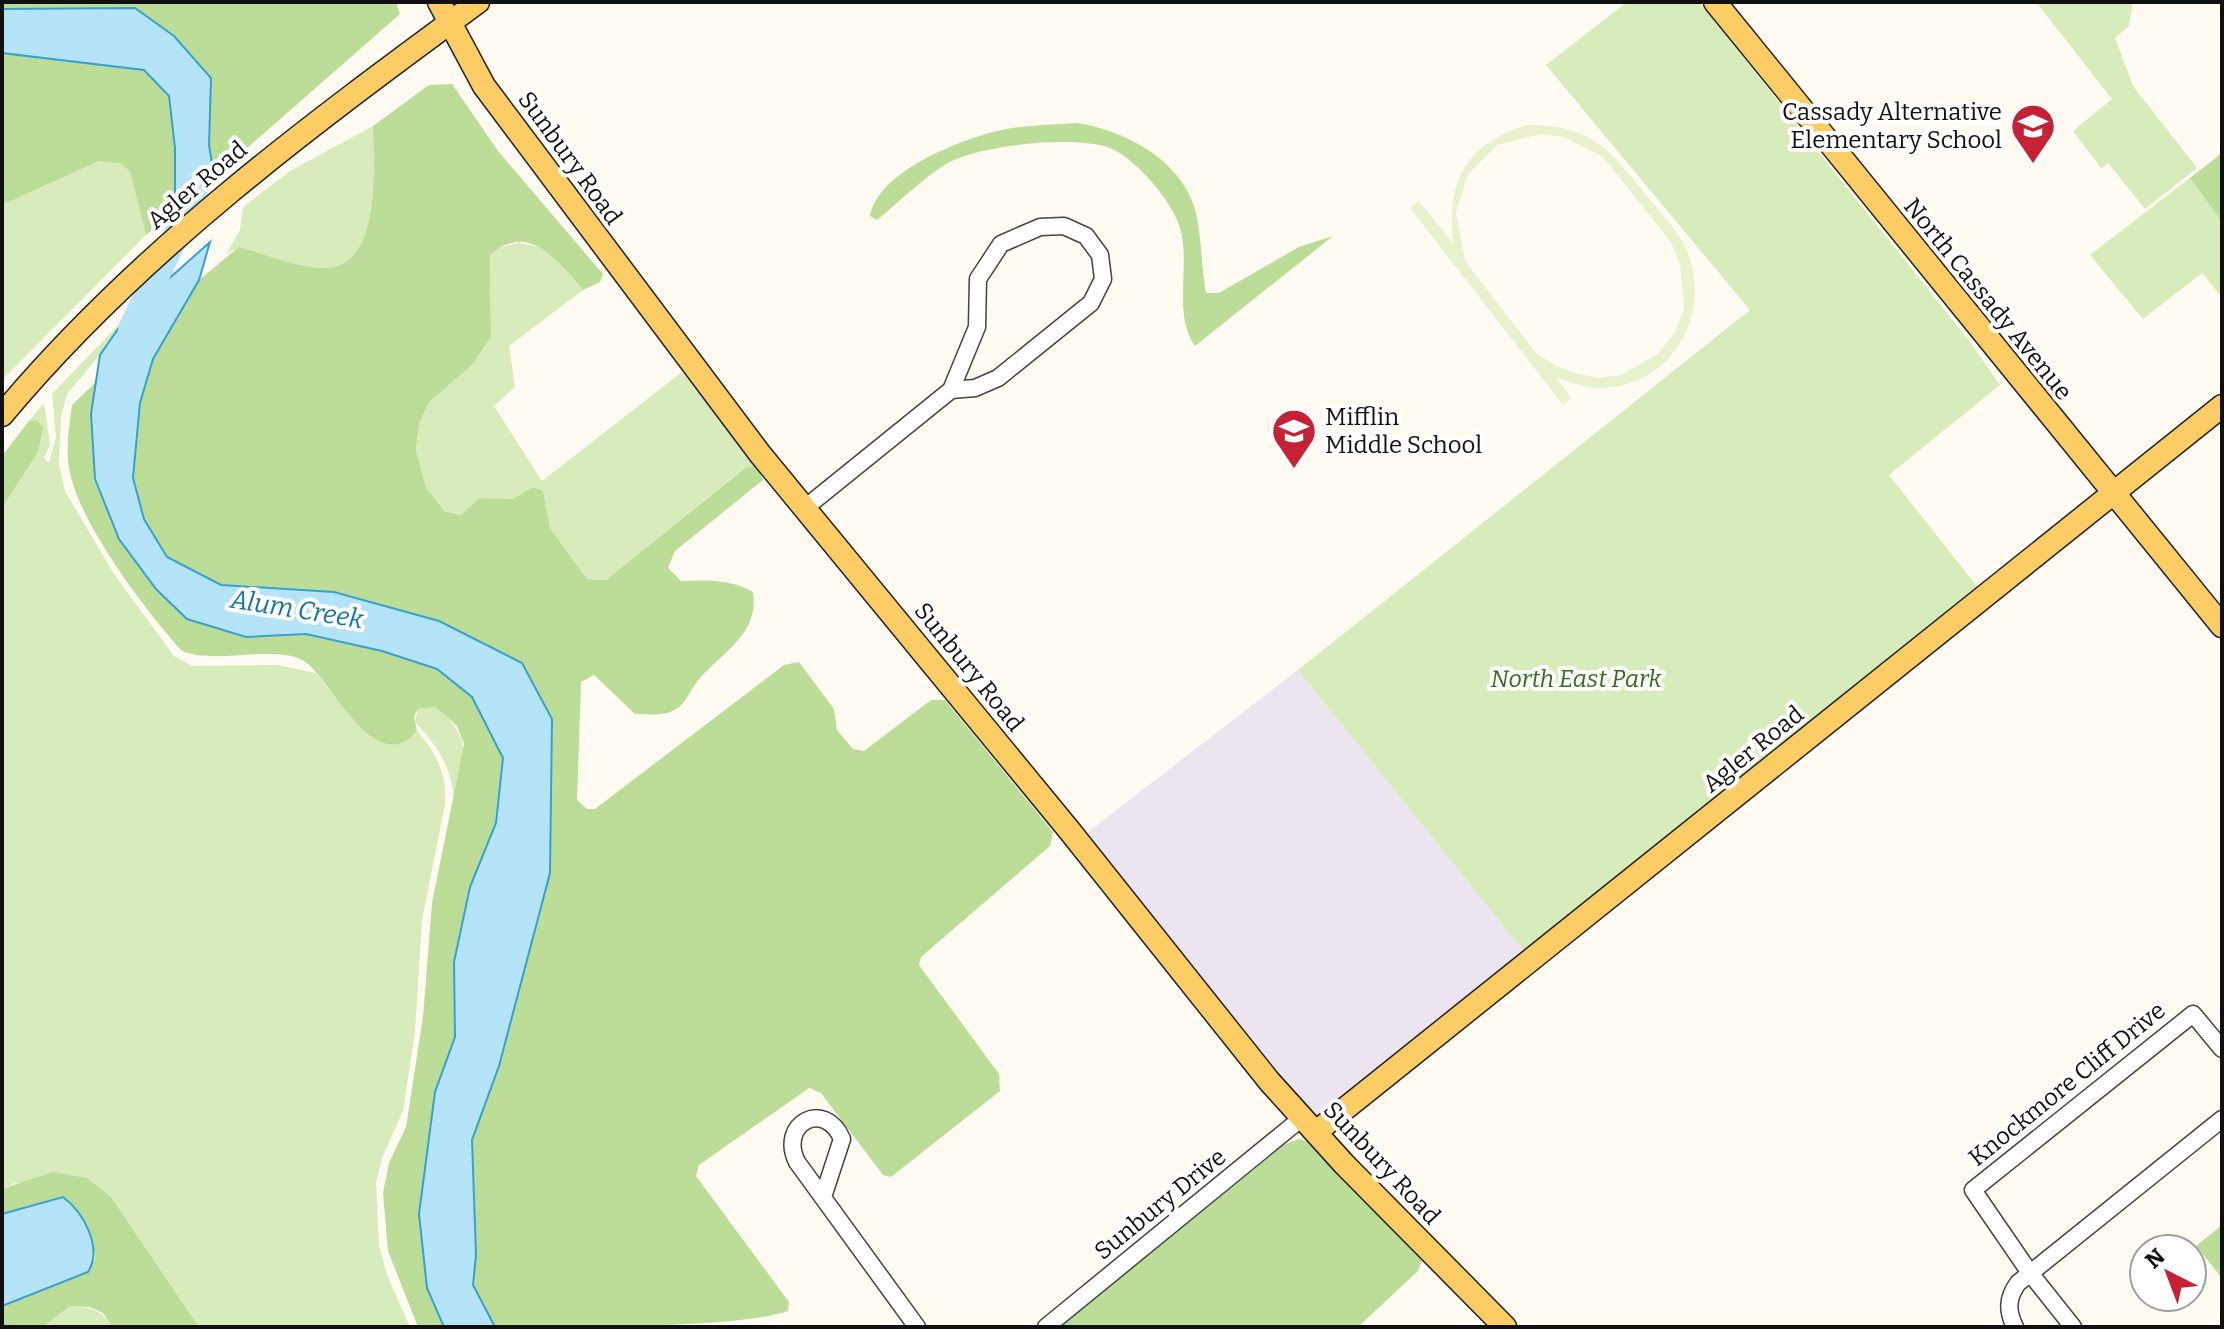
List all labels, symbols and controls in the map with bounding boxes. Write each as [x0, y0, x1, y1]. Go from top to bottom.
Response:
street label: Sunbury Road [512, 86, 628, 230]
place label: Cassady Alternative Elementary School [1782, 98, 2002, 154]
school or university icon: Cassady Alternative Elementary School [2009, 102, 2057, 165]
street label: Agler Road [142, 135, 252, 235]
street label: North Cassady Avenue [1898, 193, 2078, 405]
place label: Mifflin Middle School [1325, 403, 1482, 459]
school or university icon: Mifflin Middle School [1270, 407, 1318, 470]
water label: Alum Creek [227, 584, 366, 635]
street label: Sunbury Road [908, 597, 1030, 737]
park label: North East Park [1491, 665, 1662, 693]
street label: Agler Road [1697, 700, 1809, 798]
street label: Knockmore Cliff Drive [1963, 996, 2171, 1172]
street label: Sunbury Road [1318, 1096, 1446, 1230]
street label: Sunbury Drive [1089, 1143, 1231, 1265]
north arrow [2128, 1233, 2208, 1313]
text: N [2140, 1243, 2170, 1274]

